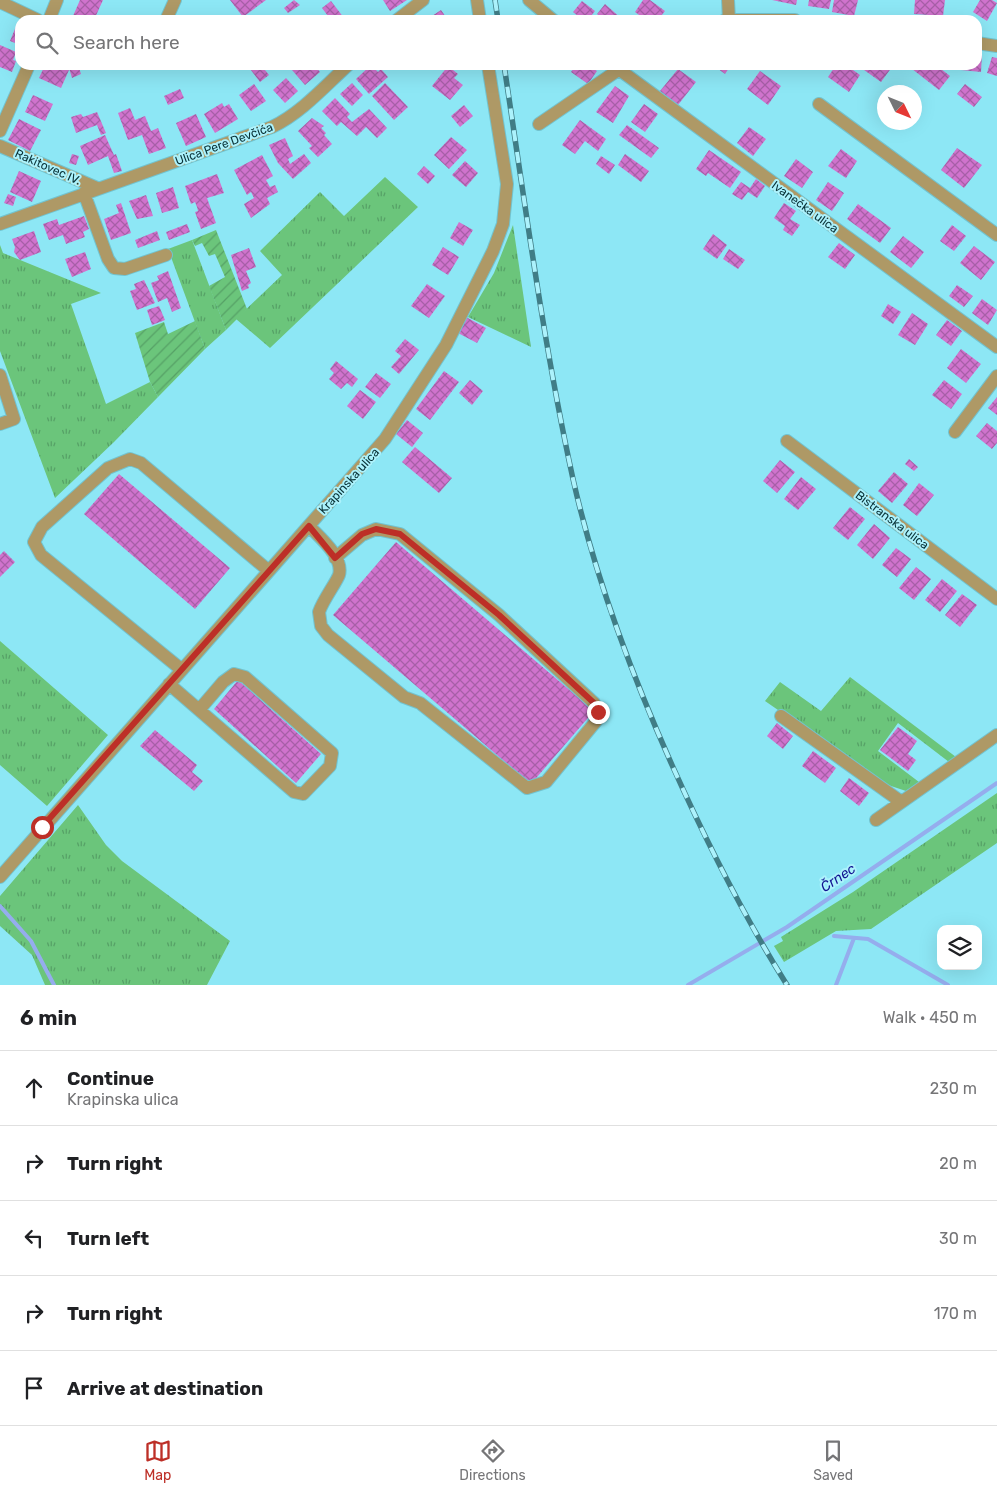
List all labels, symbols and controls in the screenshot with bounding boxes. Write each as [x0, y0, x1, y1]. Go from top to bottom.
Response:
search box [15, 15, 982, 70]
icon: search [33, 29, 61, 57]
text: Search here [73, 31, 180, 54]
north arrow [877, 85, 922, 130]
street label: Ulica Pere Devčića [173, 120, 275, 168]
street label: Rakitovec IV. [13, 146, 83, 188]
street label: Ivanečka ulica [769, 178, 841, 236]
street label: Krapinska ulica [316, 445, 382, 517]
street label: Bistranska ulica [853, 488, 931, 552]
route end [587, 701, 610, 724]
route start [31, 816, 54, 839]
water label: Črnec [817, 859, 859, 896]
map controls [937, 925, 982, 970]
button: layers [937, 925, 982, 970]
text: 6 min [20, 1005, 77, 1030]
text: Walk · 450 m [883, 1008, 977, 1027]
text: Continue [67, 1067, 154, 1090]
icon: ahead [20, 1074, 48, 1102]
text: 230 m [930, 1079, 977, 1098]
text: Krapinska ulica [67, 1090, 179, 1109]
icon: right [20, 1149, 48, 1177]
text: Turn right [67, 1152, 162, 1175]
text: 20 m [939, 1154, 977, 1173]
icon: left [20, 1224, 48, 1252]
text: Turn left [67, 1227, 149, 1250]
text: 30 m [939, 1229, 977, 1248]
icon: right [20, 1299, 48, 1327]
text: Turn right [67, 1302, 162, 1325]
text: 170 m [934, 1304, 977, 1323]
icon: arrive [20, 1374, 48, 1402]
text: Arrive at destination [67, 1377, 263, 1400]
tab: Map [144, 1437, 172, 1484]
tab: Directions [459, 1437, 526, 1484]
tab: Saved [813, 1437, 853, 1484]

